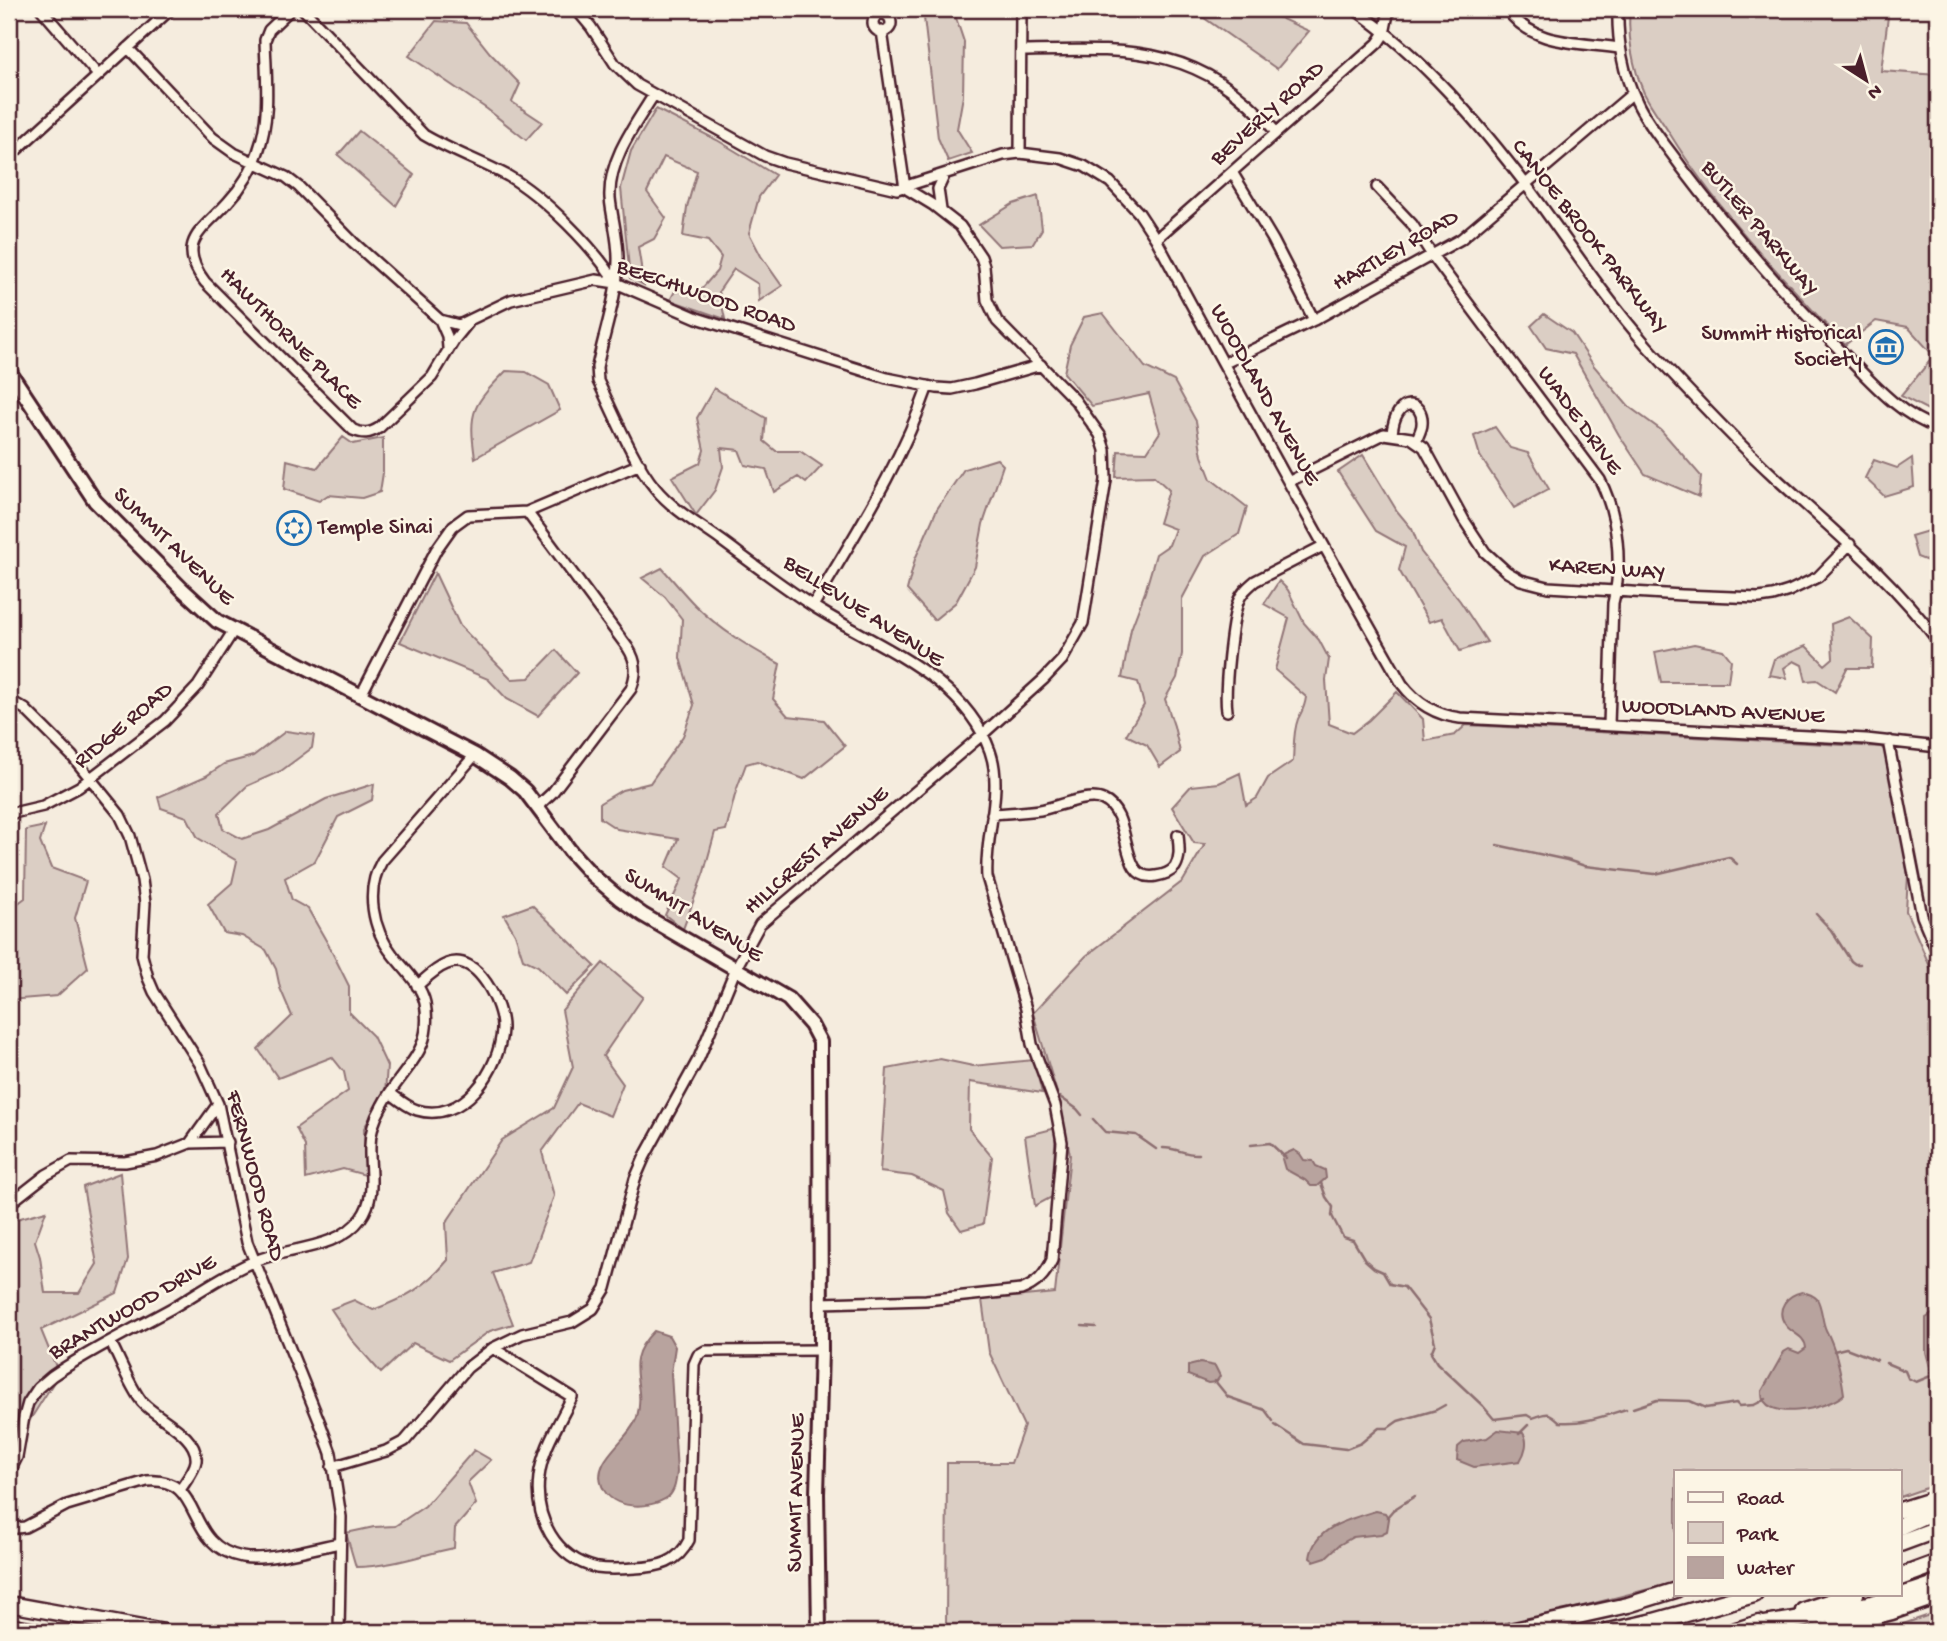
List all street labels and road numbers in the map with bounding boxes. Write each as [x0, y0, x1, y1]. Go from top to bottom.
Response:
street label: BEVERLY ROAD [1205, 55, 1331, 173]
street label: CANOE BROOK PARKWAY [1505, 134, 1673, 340]
street label: BUTLER PARKWAY [1694, 155, 1824, 302]
street label: HARTLEY ROAD [1328, 204, 1465, 298]
street label: BEECHWOOD ROAD [612, 253, 800, 341]
street label: HAWTHORNE PLACE [213, 262, 368, 417]
street label: WOODLAND AVENUE [1203, 300, 1326, 492]
street label: WADE DRIVE [1531, 361, 1628, 482]
street label: SUMMIT AVENUE [106, 482, 241, 613]
street label: BELLEVUE AVENUE [777, 549, 950, 675]
street label: KAREN WAY [1548, 552, 1666, 588]
street label: RIDGE ROAD [69, 676, 180, 775]
street label: WOODLAND AVENUE [1621, 693, 1827, 731]
street label: HILLCREST AVENUE [739, 780, 896, 921]
street label: SUMMIT AVENUE [618, 862, 769, 970]
street label: FERNWOOD ROAD [218, 1087, 290, 1265]
street label: BRANTWOOD DRIVE [44, 1248, 223, 1367]
street label: SUMMIT AVENUE [782, 1412, 812, 1573]

